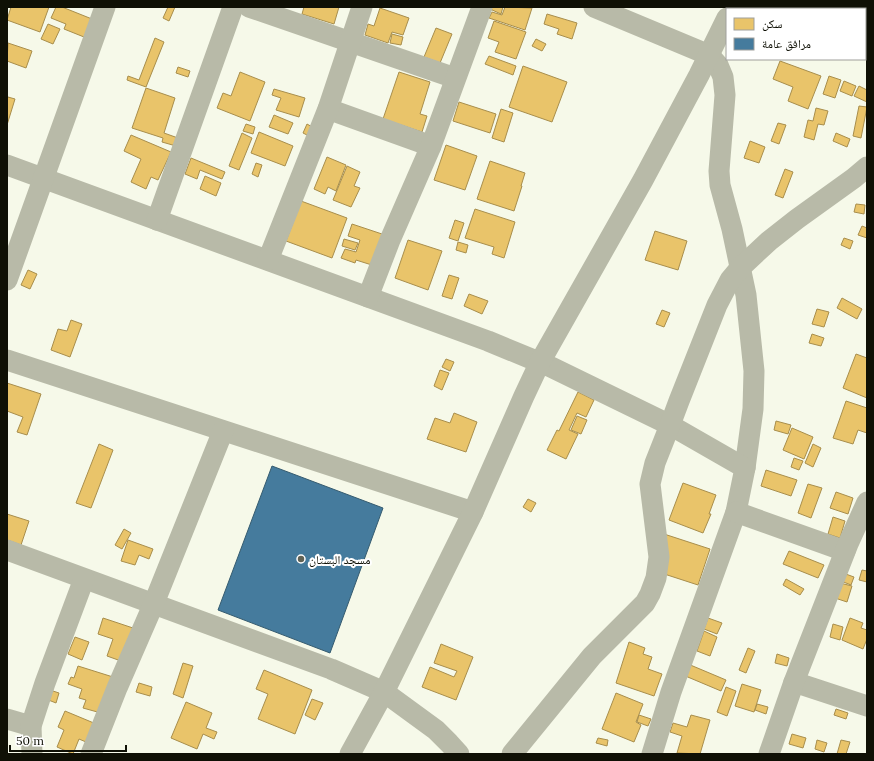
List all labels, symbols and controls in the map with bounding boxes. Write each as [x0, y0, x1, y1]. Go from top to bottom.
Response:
legend [726, 8, 866, 60]
text: سكن [762, 16, 783, 31]
text: مرافق عامة [762, 36, 811, 51]
place label: مسجد البستان [309, 552, 371, 567]
marker: مسجد البستان [296, 554, 306, 564]
scale bar [10, 727, 126, 753]
text: 50 m [16, 733, 44, 748]

